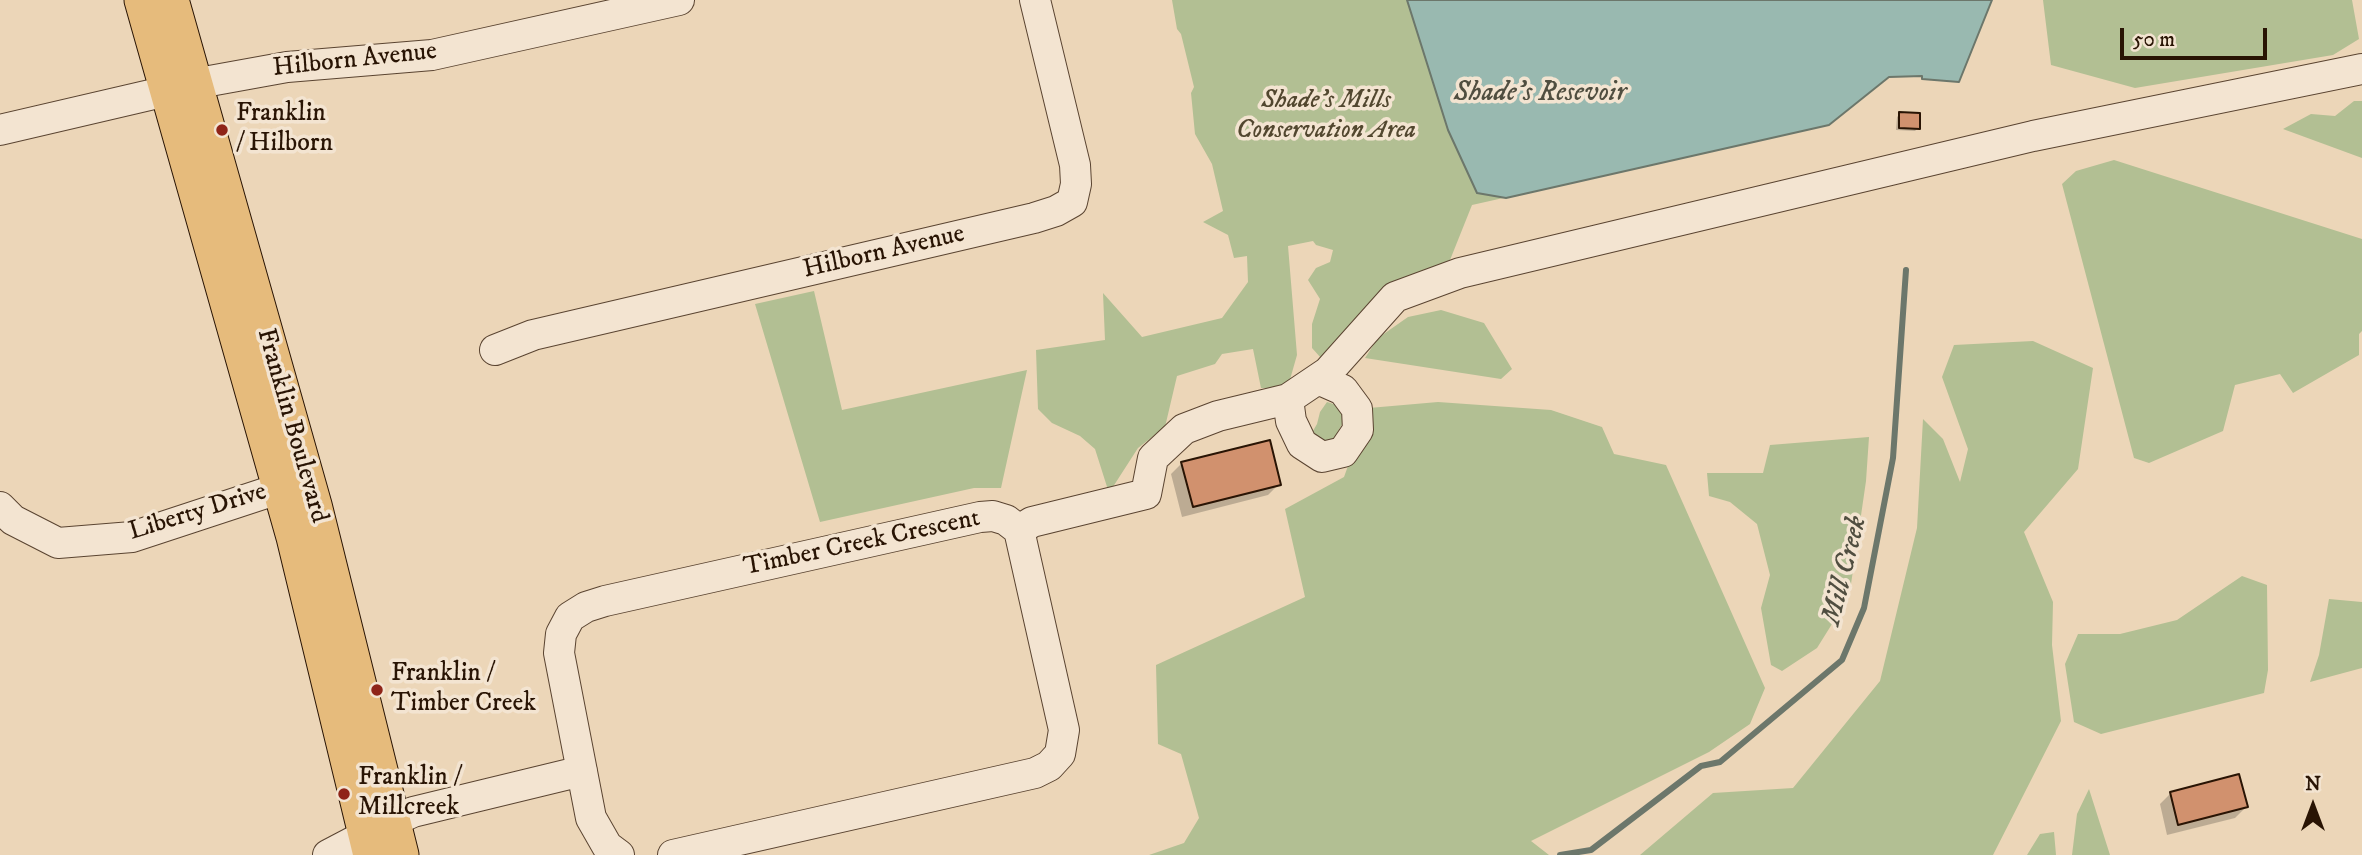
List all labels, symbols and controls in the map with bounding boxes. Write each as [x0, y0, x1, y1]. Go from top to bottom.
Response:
scale bar [2124, 14, 2271, 58]
text: 50 m [2133, 27, 2175, 53]
street label: Hilborn Avenue [271, 37, 439, 85]
water label: Shade’s Resevoir [1454, 77, 1626, 111]
park label: Shade’s Mills Conservation Area [1236, 86, 1416, 148]
place label: Franklin / Hilborn [236, 99, 333, 160]
marker: Franklin / Hilborn [214, 122, 230, 138]
street label: Hilborn Avenue [800, 219, 968, 287]
street label: Franklin Boulevard [248, 325, 334, 527]
street label: Liberty Drive [125, 477, 271, 549]
street label: Timber Creek Crescent [741, 504, 983, 584]
water label: Mill Creek [1816, 513, 1876, 629]
place label: Franklin / Timber Creek [391, 659, 536, 720]
marker: Franklin / Timber Creek [369, 682, 385, 698]
place label: Franklin / Millcreek [358, 763, 461, 824]
north arrow [2278, 771, 2348, 841]
text: N [2305, 773, 2321, 796]
marker: Franklin / Millcreek [336, 786, 352, 802]

